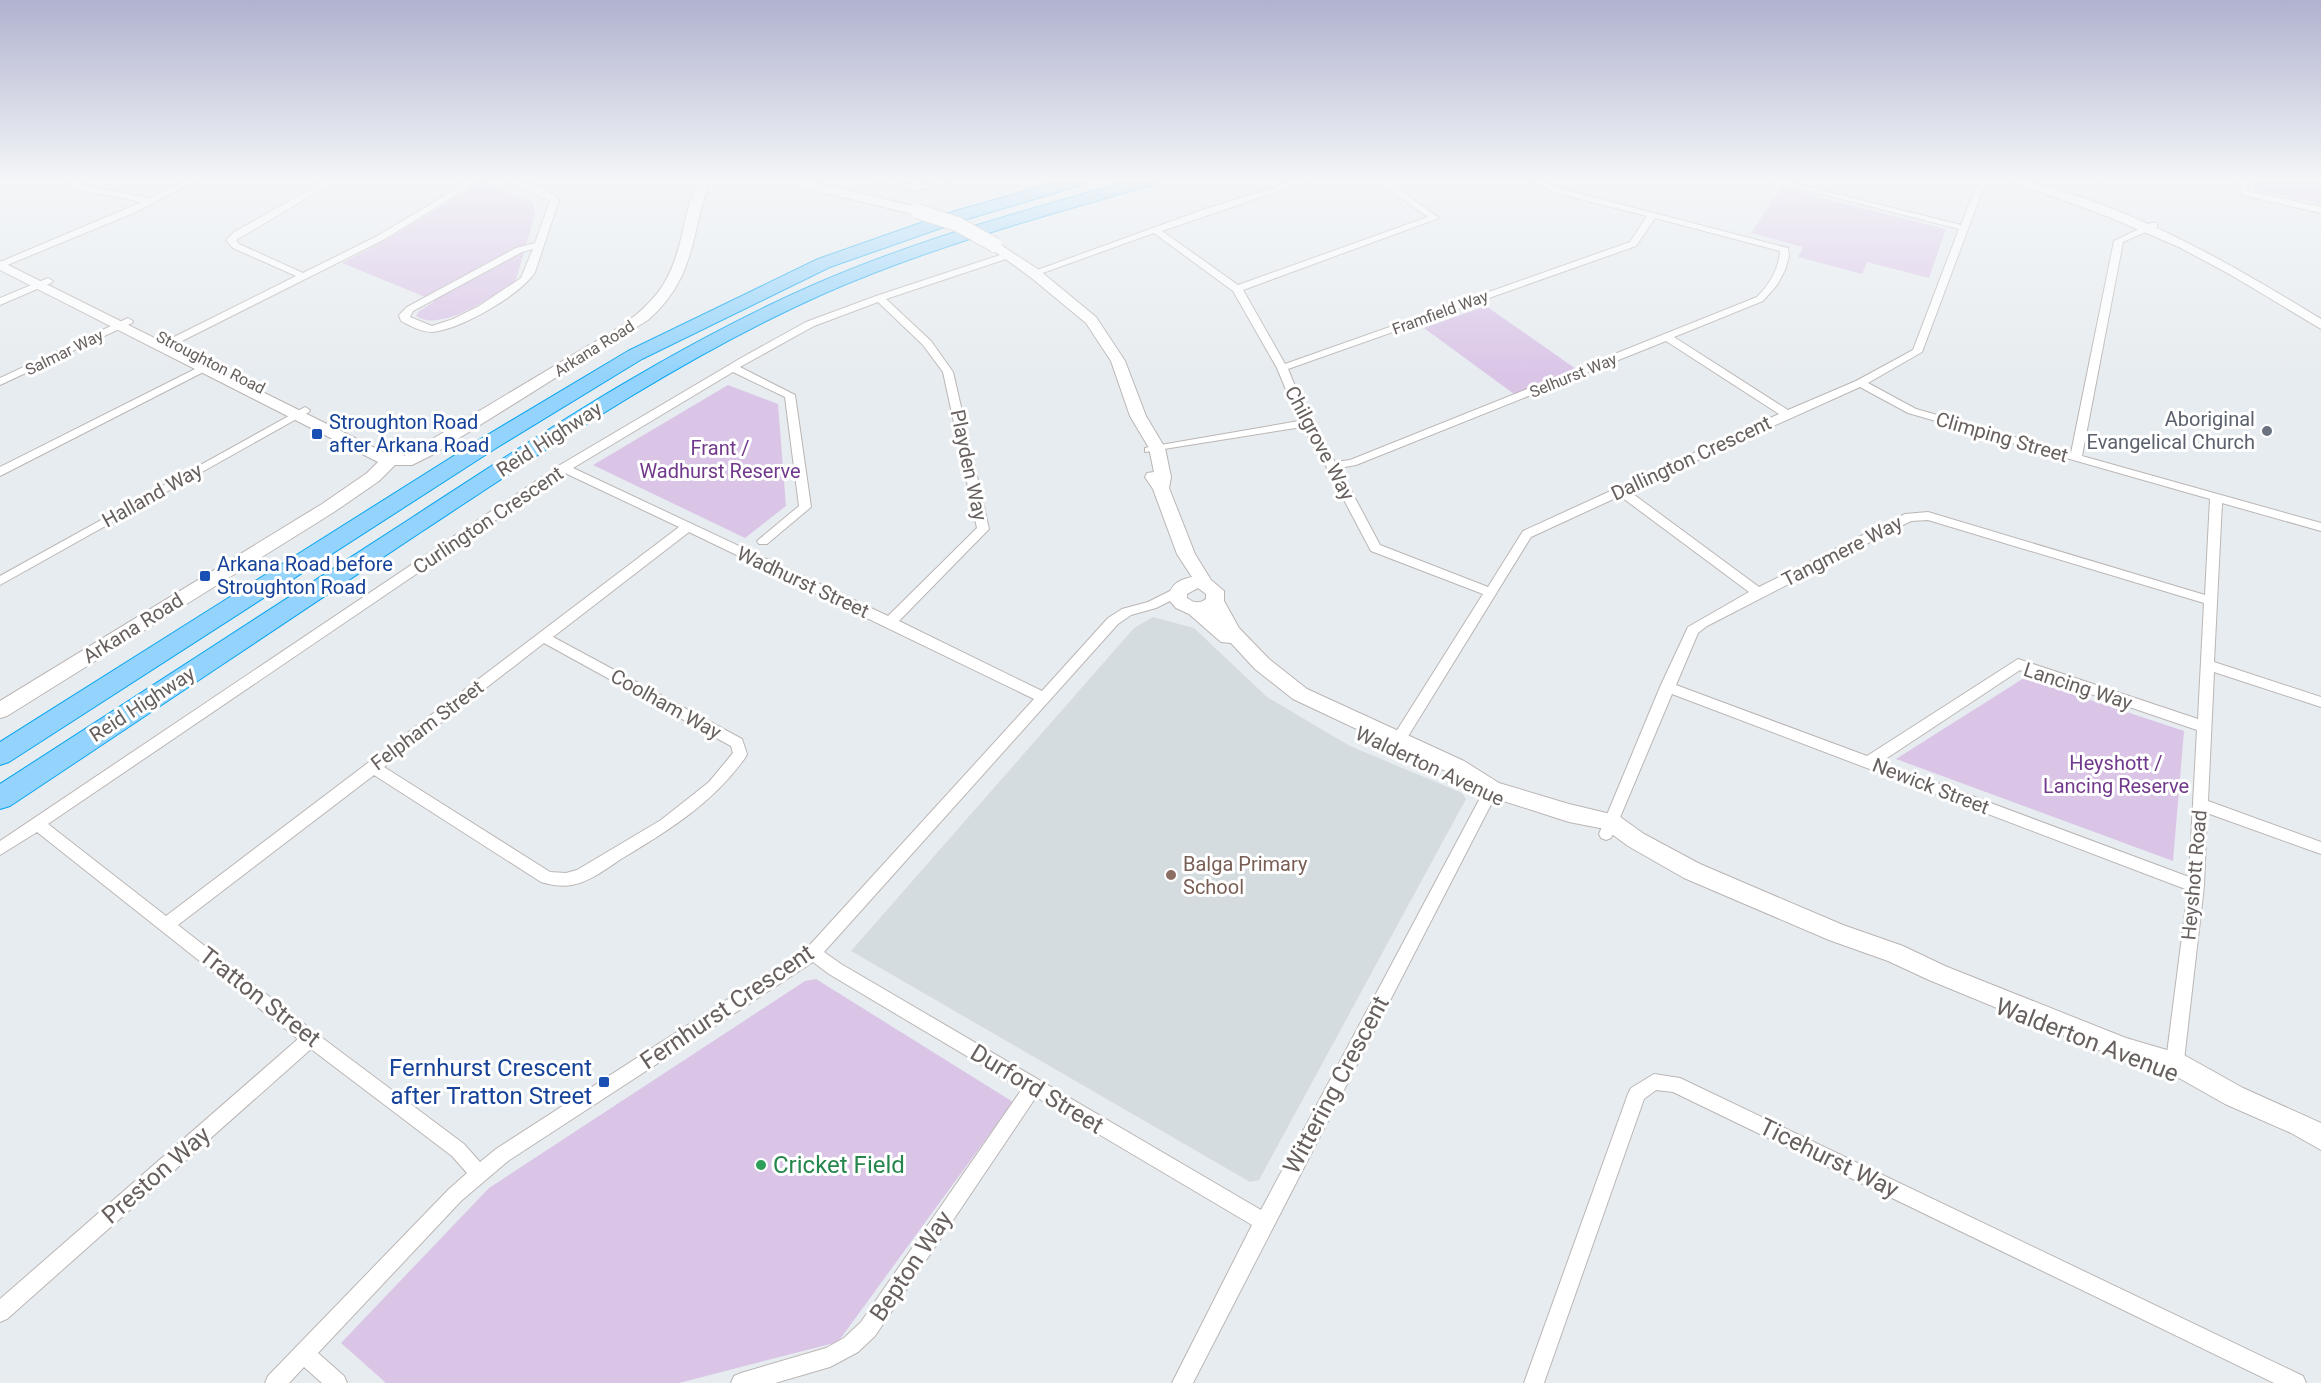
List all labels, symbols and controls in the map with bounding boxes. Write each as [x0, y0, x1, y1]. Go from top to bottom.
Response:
street label: Framfield Way [1390, 286, 1491, 339]
street label: Arkana Road [551, 316, 638, 381]
street label: Salmar Way [22, 325, 107, 379]
street label: Stroughton Road [153, 327, 268, 398]
street label: Selhurst Way [1527, 349, 1620, 402]
street label: Chilgrove Way [1280, 382, 1360, 505]
street label: Reid Highway [492, 396, 607, 482]
street label: Playden Way [946, 407, 993, 523]
street label: Climping Street [1933, 407, 2071, 467]
place label: Aboriginal Evangelical Church [2087, 407, 2255, 454]
place label: Stroughton Road after Arkana Road [329, 410, 489, 457]
street label: Dallington Crescent [1607, 410, 1775, 506]
marker: Aboriginal Evangelical Church [2260, 424, 2274, 438]
marker: Stroughton Road after Arkana Road [310, 427, 324, 441]
park label: Frant / Wadhurst Reserve [639, 436, 801, 483]
street label: Halland Way [98, 457, 207, 532]
street label: Curlington Crescent [408, 461, 568, 579]
street label: Tangmere Way [1778, 510, 1907, 592]
street label: Wadhurst Street [733, 541, 873, 623]
place label: Arkana Road before Stroughton Road [217, 552, 393, 599]
marker: Arkana Road before Stroughton Road [198, 569, 212, 583]
street label: Arkana Road [78, 588, 188, 668]
street label: Lancing Way [2021, 657, 2136, 715]
street label: Reid Highway [85, 661, 200, 747]
street label: Coolham Way [607, 664, 726, 744]
street label: Felpham Street [366, 675, 488, 775]
street label: Walderton Avenue [1352, 721, 1508, 811]
park label: Heyshott / Lancing Reserve [2043, 751, 2189, 798]
street label: Newick Street [1869, 753, 1993, 819]
street label: Heyshott Road [2176, 809, 2212, 941]
place label: Balga Primary School [1183, 852, 1308, 899]
marker: Balga Primary School [1164, 868, 1178, 882]
street label: Fernhurst Crescent [635, 939, 819, 1075]
street label: Tratton Street [194, 941, 326, 1053]
street label: Wittering Crescent [1277, 991, 1395, 1179]
street label: Walderton Avenue [1992, 992, 2182, 1088]
street label: Durford Street [965, 1038, 1109, 1140]
place label: Fernhurst Crescent after Tratton Street [389, 1054, 592, 1110]
marker: Fernhurst Crescent after Tratton Street [597, 1075, 611, 1089]
street label: Ticehurst Way [1755, 1112, 1904, 1204]
street label: Preston Way [96, 1120, 216, 1229]
place label: Cricket Field [773, 1151, 905, 1179]
marker: Cricket Field [754, 1158, 768, 1172]
street label: Bepton Way [864, 1205, 958, 1326]

